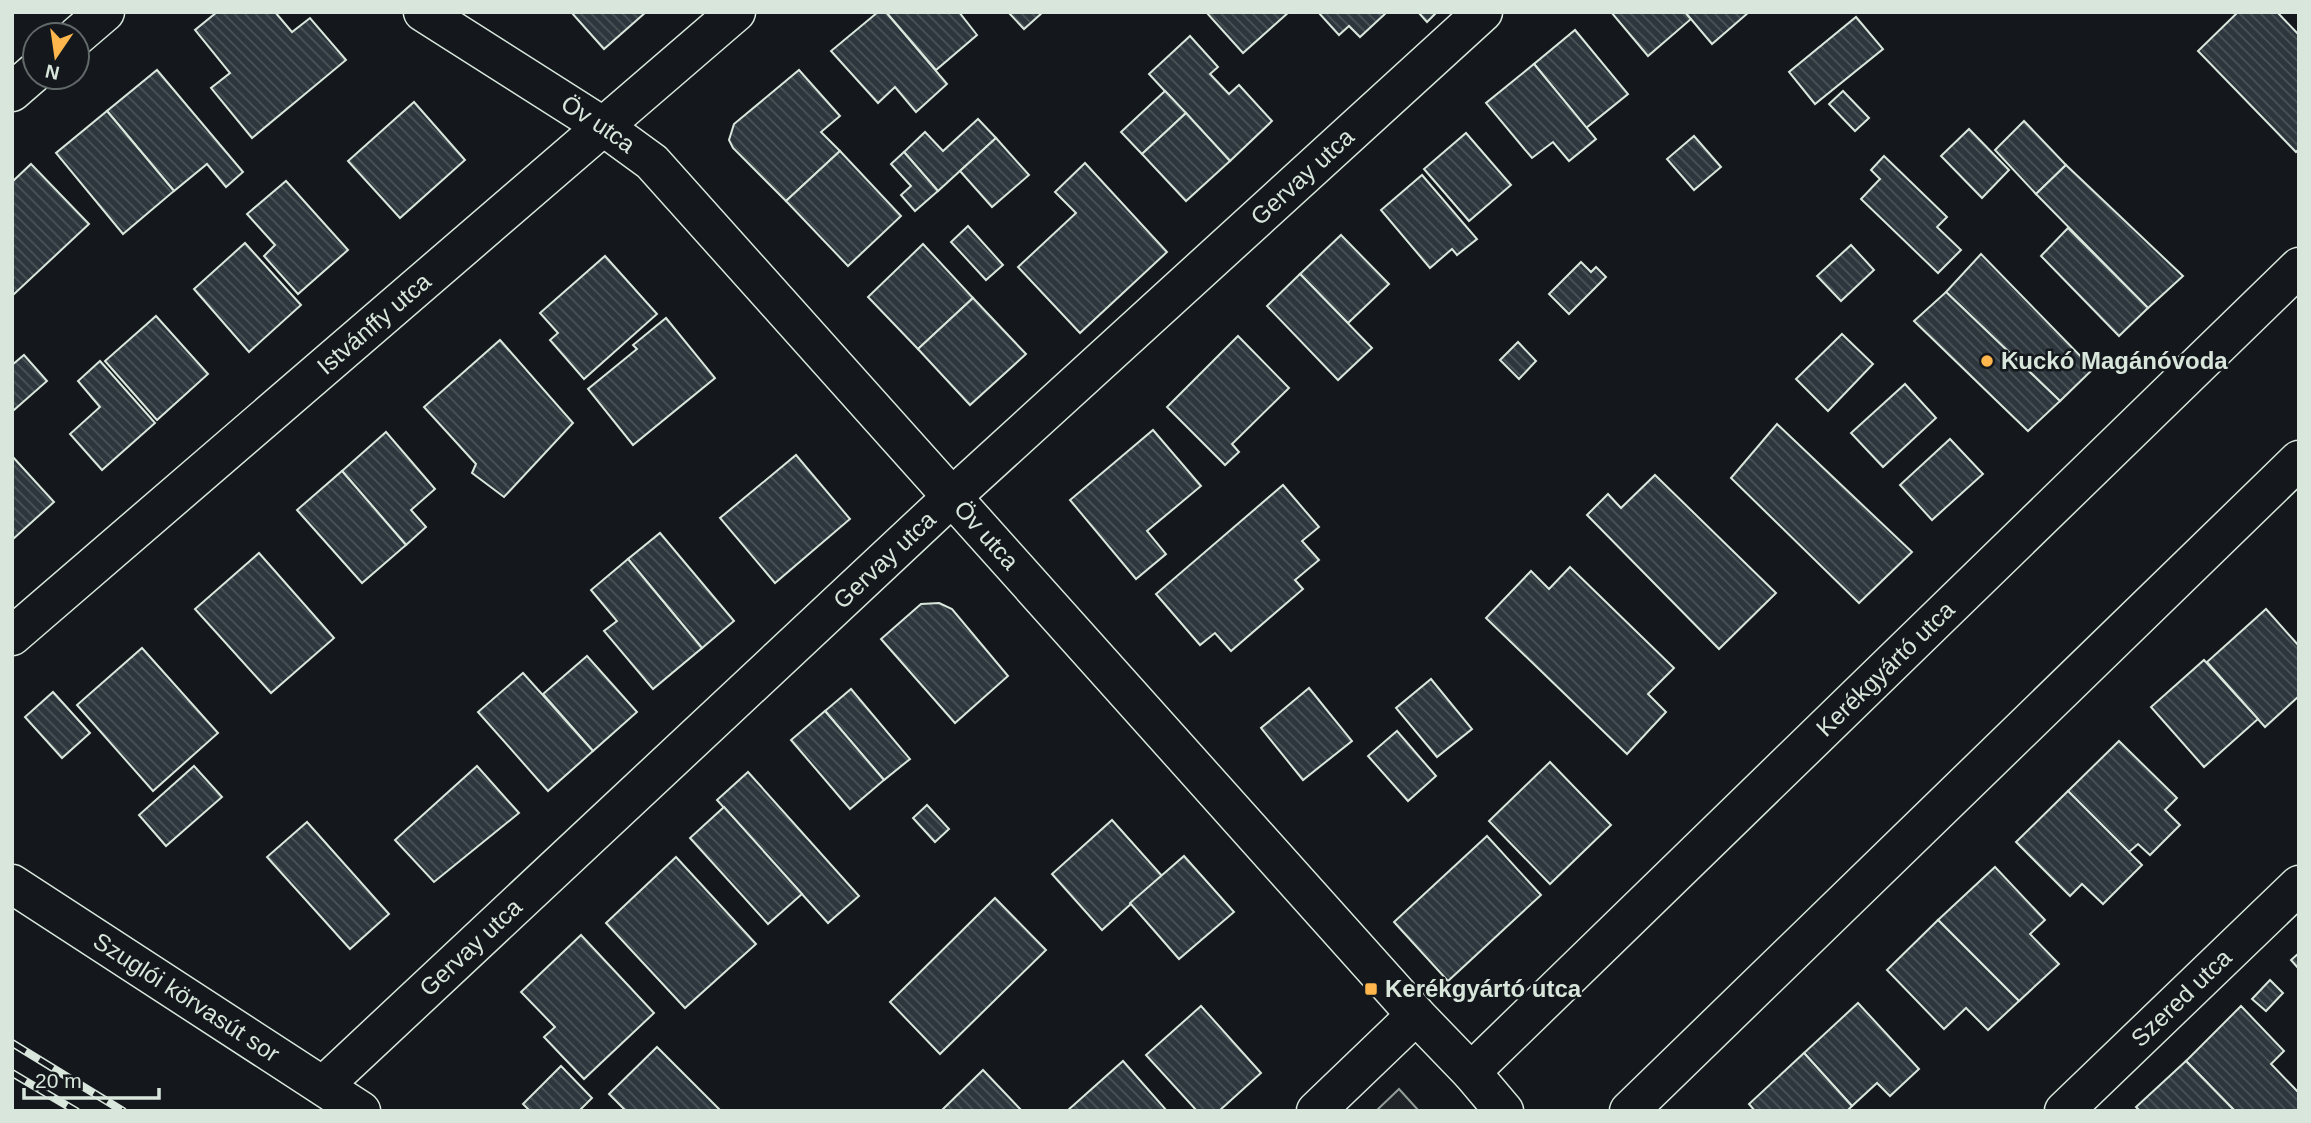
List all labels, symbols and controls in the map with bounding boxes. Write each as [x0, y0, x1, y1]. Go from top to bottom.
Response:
north arrow [21, 21, 91, 91]
text: N [43, 60, 61, 84]
street label: Öv utca [557, 90, 641, 158]
street label: Gervay utca [1245, 122, 1360, 230]
street label: Istvánffy utca [312, 267, 436, 380]
place label: Kuckó Magánóvoda [2001, 347, 2228, 374]
marker: Kuckó Magánóvoda [1979, 353, 1995, 369]
street label: Öv utca [949, 495, 1025, 575]
street label: Gervay utca [828, 505, 941, 614]
street label: Kerékgyártó utca [1811, 595, 1960, 742]
street label: Gervay utca [414, 893, 527, 1001]
street label: Szuglói körvasút sor [89, 927, 285, 1067]
street label: Szered utca [2126, 943, 2237, 1052]
place label: Kerékgyártó utca [1385, 975, 1582, 1002]
marker: Kerékgyártó utca [1363, 981, 1379, 997]
scale bar [24, 1056, 159, 1100]
text: 20 m [35, 1069, 82, 1092]

